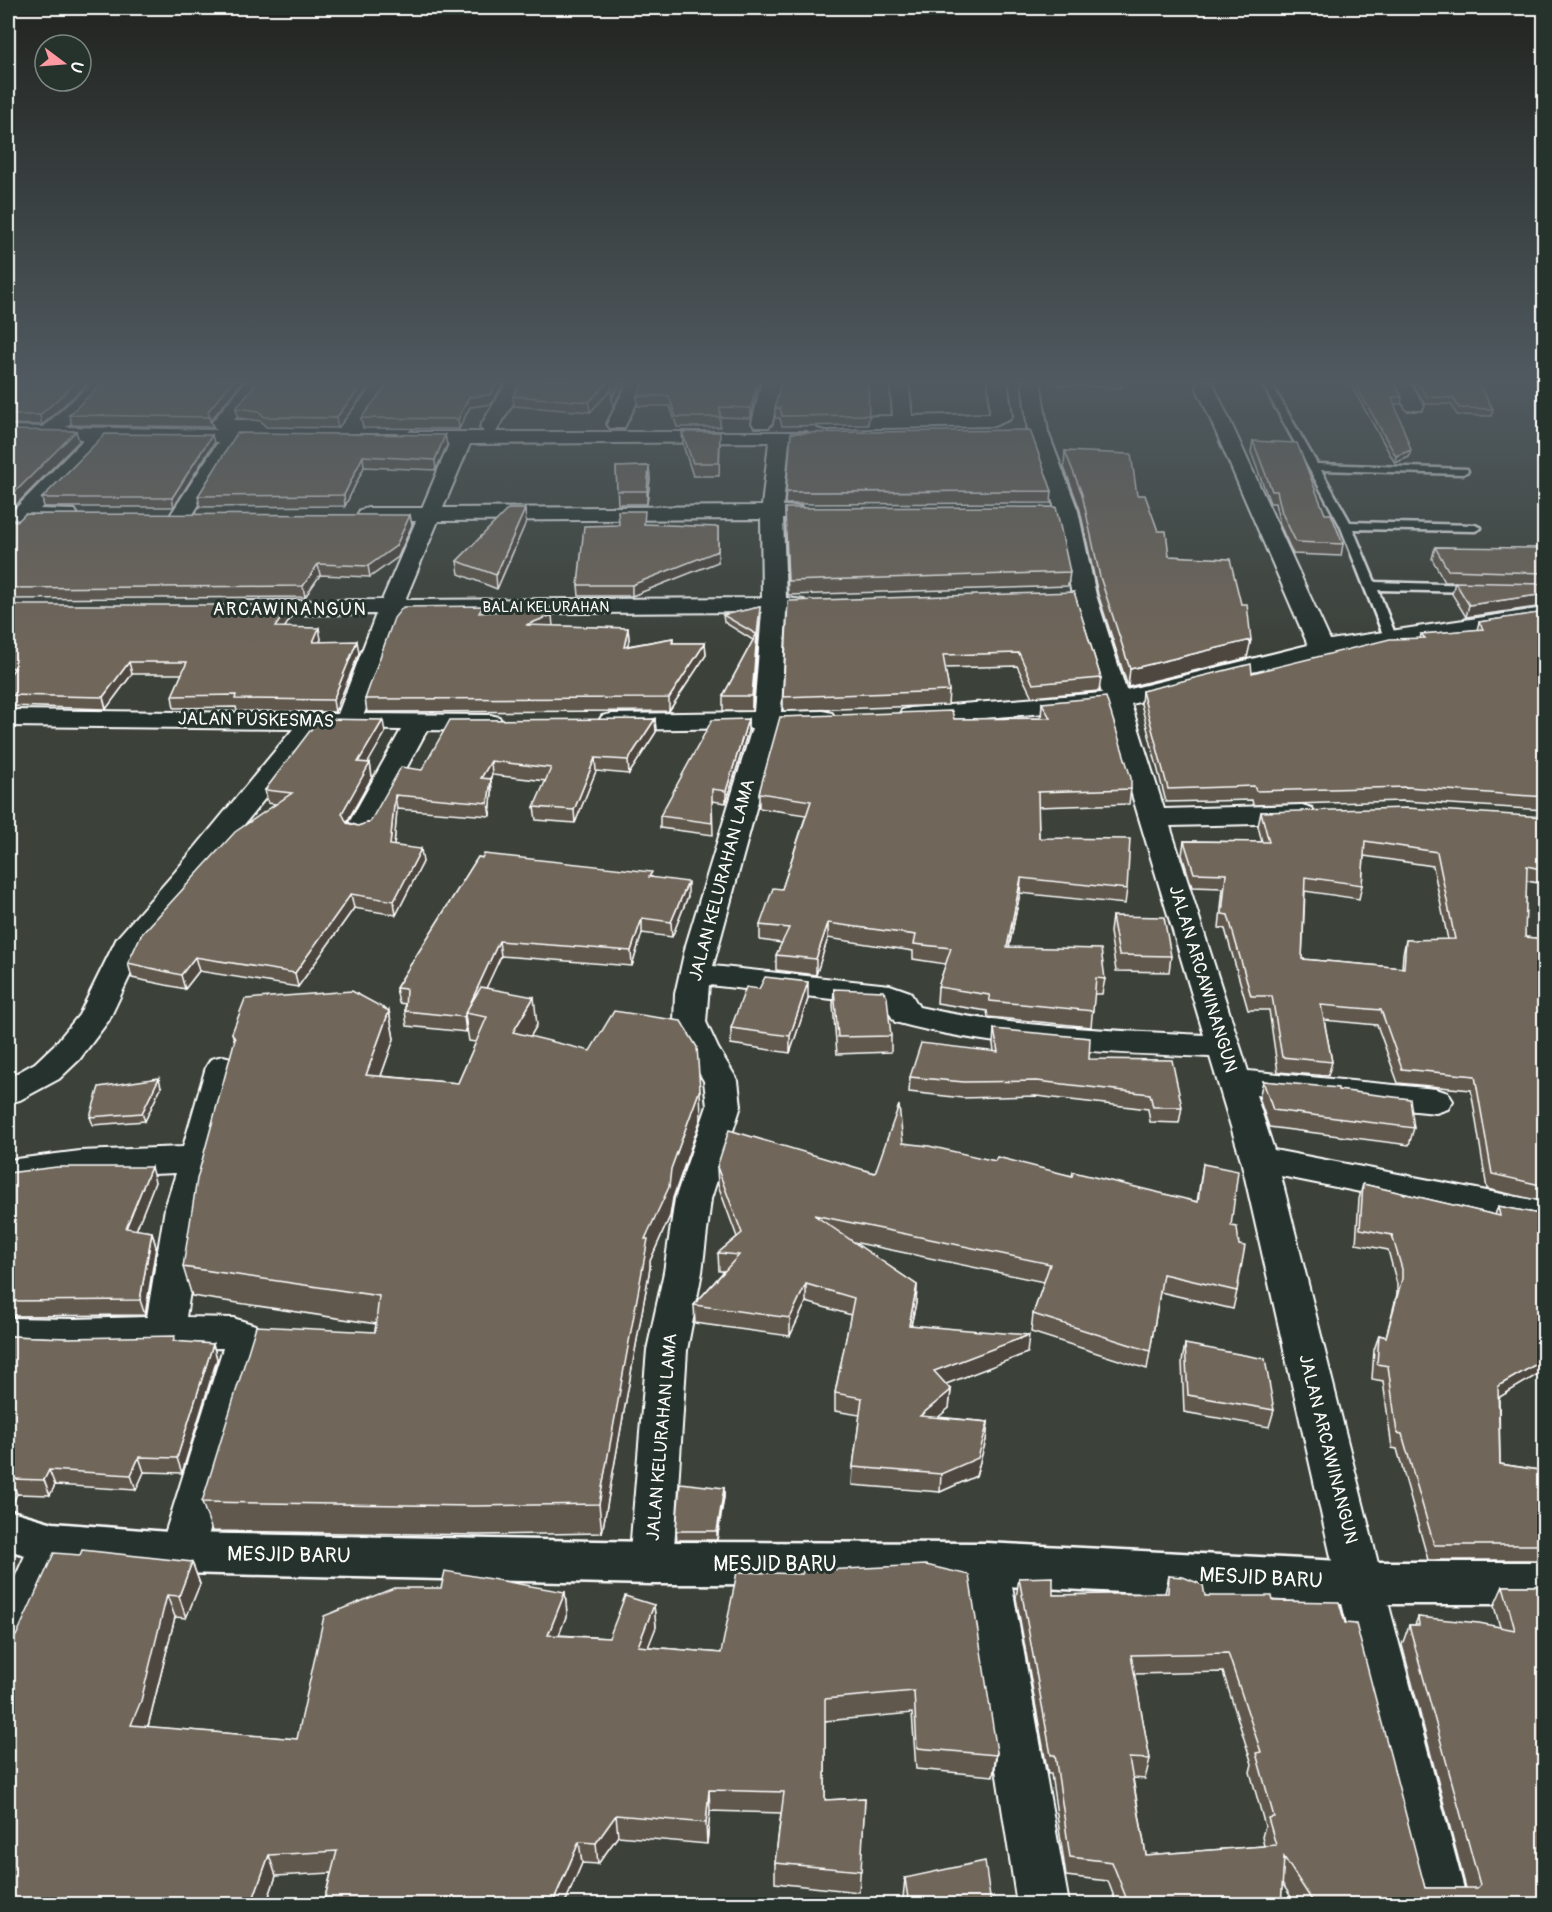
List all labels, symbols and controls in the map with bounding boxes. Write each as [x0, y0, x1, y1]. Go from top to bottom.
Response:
north arrow [33, 33, 93, 93]
text: U [65, 59, 88, 75]
district label: ARCAWINANGUN [213, 598, 367, 621]
street label: BALAI KELURAHAN [483, 598, 609, 617]
street label: JALAN PUSKESMAS [178, 707, 334, 733]
street label: JALAN KELURAHAN LAMA [684, 776, 760, 984]
street label: JALAN ARCAWINANGUN [1164, 883, 1242, 1075]
street label: JALAN KELURAHAN LAMA [641, 1332, 683, 1542]
street label: JALAN ARCAWINANGUN [1293, 1352, 1363, 1546]
street label: MESJID BARU [227, 1540, 351, 1570]
street label: MESJID BARU [713, 1551, 837, 1578]
street label: MESJID BARU [1199, 1561, 1323, 1595]

